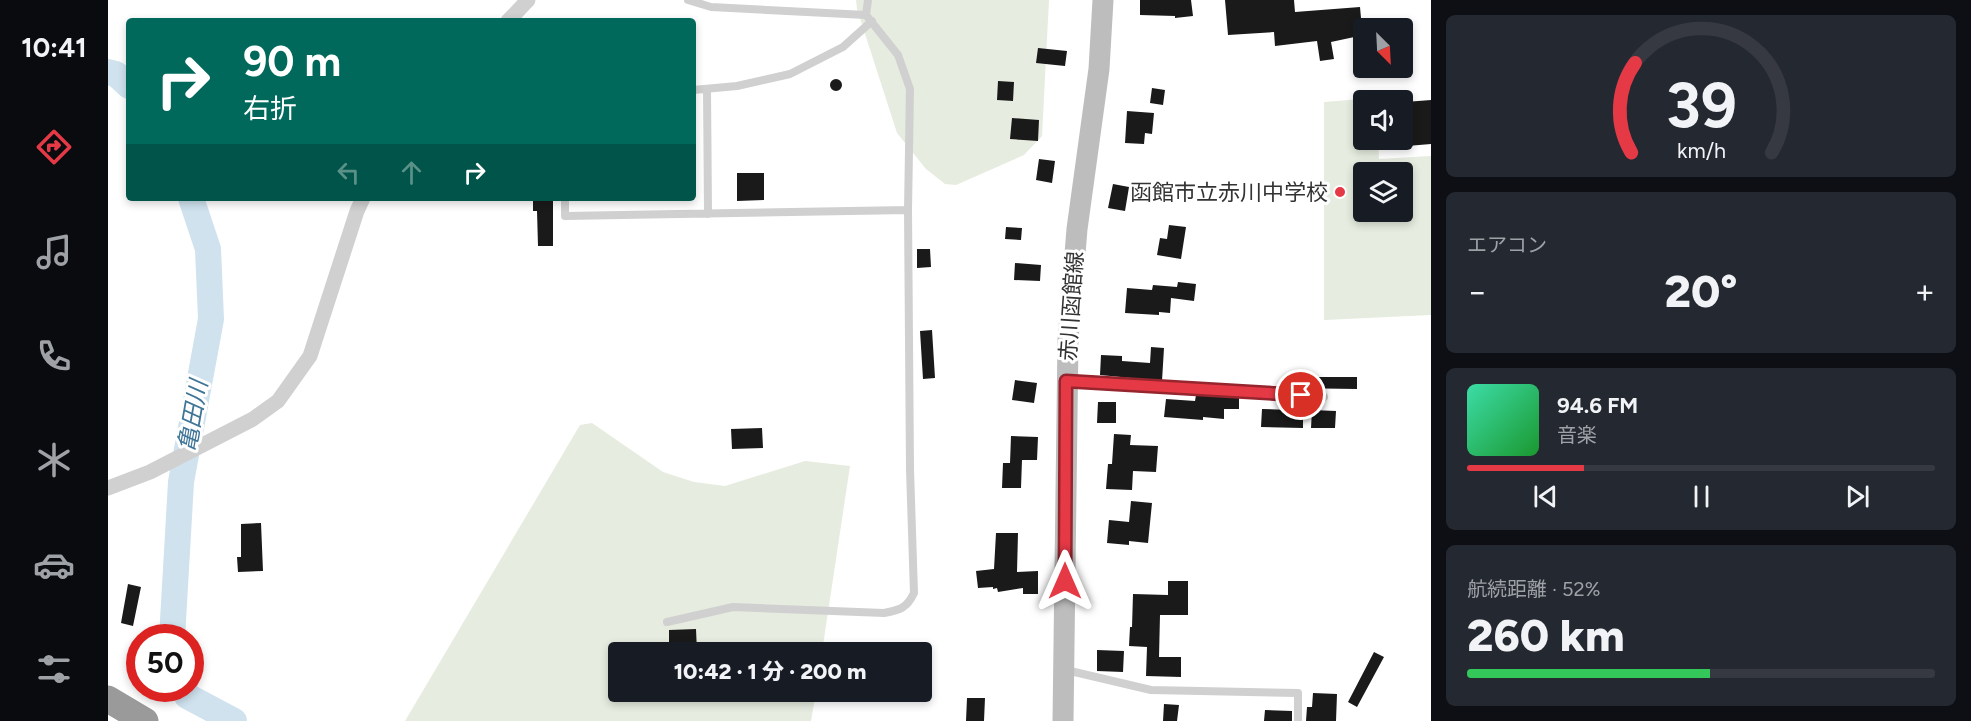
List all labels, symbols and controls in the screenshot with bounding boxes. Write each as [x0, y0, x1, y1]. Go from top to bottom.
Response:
north arrow [1353, 18, 1413, 78]
map controls [1353, 18, 1413, 222]
text: 10:41 [21, 31, 87, 64]
text: 90 m [243, 36, 341, 87]
icon: right [144, 42, 222, 120]
text: 39 [1666, 68, 1736, 143]
button: sound [1353, 90, 1413, 150]
text: 右折 [243, 92, 297, 125]
icon: directions [33, 126, 75, 168]
text: km/h [1677, 138, 1725, 163]
icon: left [332, 156, 365, 189]
icon: ahead [395, 156, 428, 189]
icon: right [458, 156, 491, 189]
button: layers [1353, 162, 1413, 222]
place label: 函館市立赤川中学校 [1130, 179, 1328, 206]
marker: 函館市立赤川中学校 [1333, 185, 1347, 199]
icon: music [33, 231, 75, 273]
text: エアコン [1467, 233, 1547, 257]
street label: 赤川函館線 [1054, 250, 1089, 362]
text: 20° [1664, 264, 1738, 318]
text: − [1467, 272, 1488, 311]
text: + [1914, 272, 1935, 311]
icon: phone [33, 335, 75, 377]
pin [1275, 369, 1326, 420]
water label: 亀田川 [172, 375, 214, 454]
icon: arrive [1284, 378, 1317, 411]
text: 94.6 FM [1557, 392, 1638, 419]
text: 音楽 [1557, 423, 1597, 447]
icon: climate [33, 439, 75, 481]
icon: previous [1529, 480, 1562, 513]
icon: pause [1685, 480, 1718, 513]
icon: next [1841, 480, 1874, 513]
icon: car [33, 544, 75, 586]
position arrow [1033, 549, 1097, 613]
text: 航続距離 · 52% [1467, 577, 1600, 601]
text: 260 km [1467, 608, 1625, 662]
speed limit sign: 50 [126, 624, 204, 702]
icon: filters [33, 648, 75, 690]
text: 10:42 · 1 分 · 200 m [674, 658, 866, 685]

